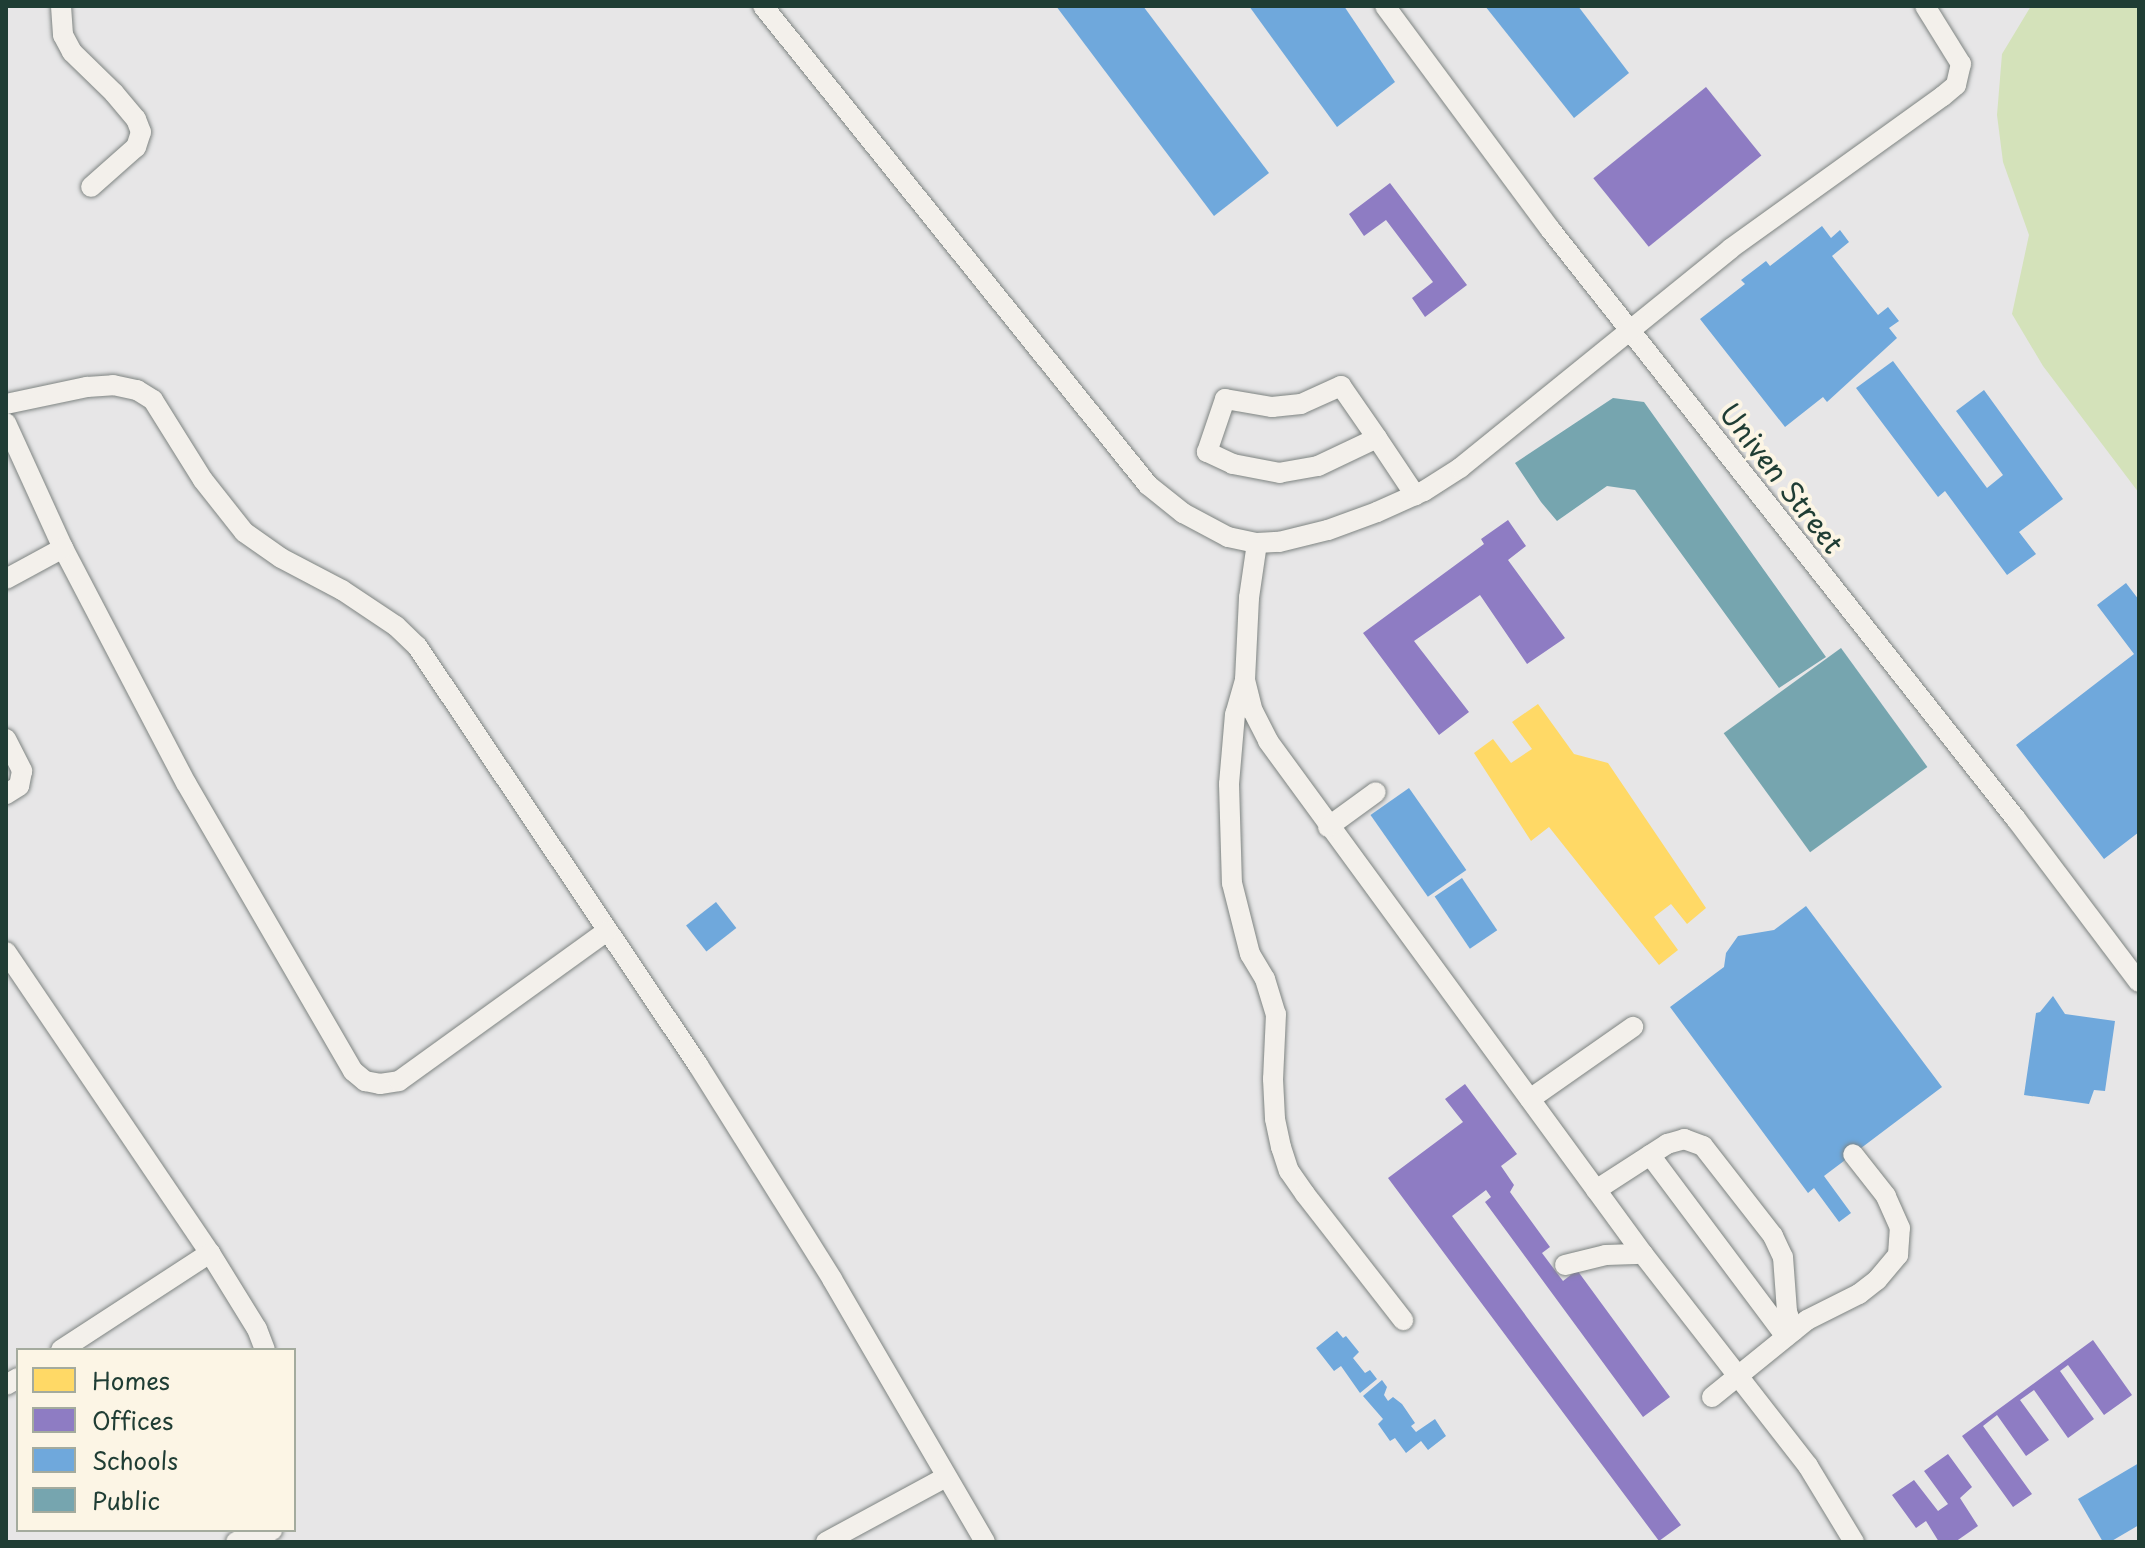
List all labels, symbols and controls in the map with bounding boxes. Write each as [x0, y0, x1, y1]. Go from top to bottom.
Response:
street label: Univen Street [1712, 395, 1852, 561]
legend [16, 1348, 296, 1532]
text: Homes [92, 1362, 170, 1398]
text: Offices [92, 1402, 173, 1438]
text: Schools [92, 1442, 178, 1478]
text: Public [92, 1482, 160, 1518]

